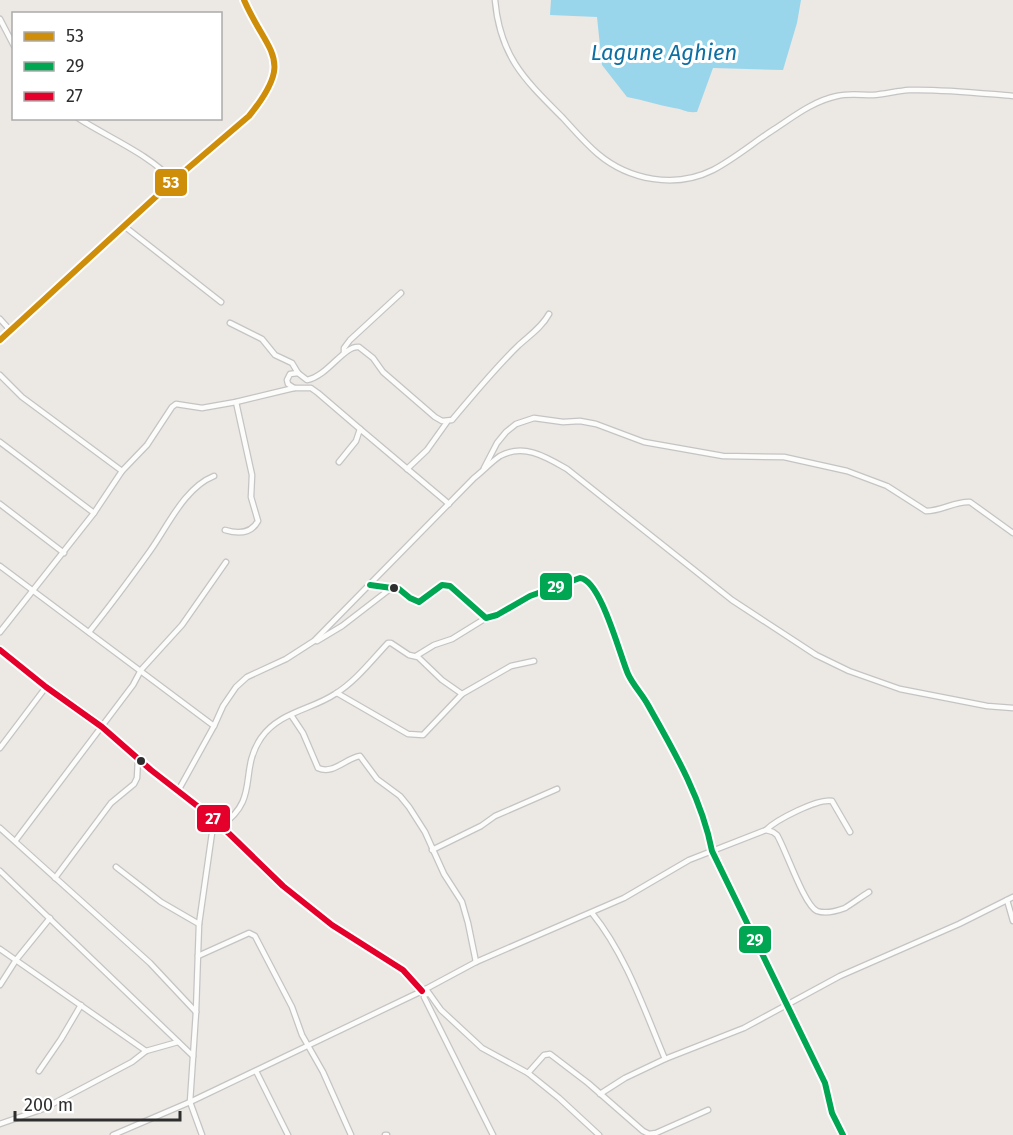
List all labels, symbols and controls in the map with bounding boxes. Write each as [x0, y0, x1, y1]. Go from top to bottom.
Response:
legend [12, 12, 222, 120]
text: 53 [66, 25, 84, 47]
water label: Lagune Aghien [591, 39, 737, 66]
text: 29 [66, 55, 84, 77]
text: 27 [66, 85, 83, 107]
line badge: 53 [154, 168, 188, 197]
text: 53 [163, 173, 179, 192]
line badge: 29 [539, 572, 573, 601]
text: 29 [547, 577, 565, 596]
unlabelled marker [388, 582, 400, 594]
unlabelled marker [135, 755, 147, 767]
line badge: 27 [196, 804, 231, 833]
text: 27 [205, 809, 221, 828]
line badge: 29 [738, 925, 772, 954]
text: 29 [746, 930, 764, 949]
scale bar [15, 1084, 180, 1122]
text: 200 m [24, 1094, 73, 1116]

